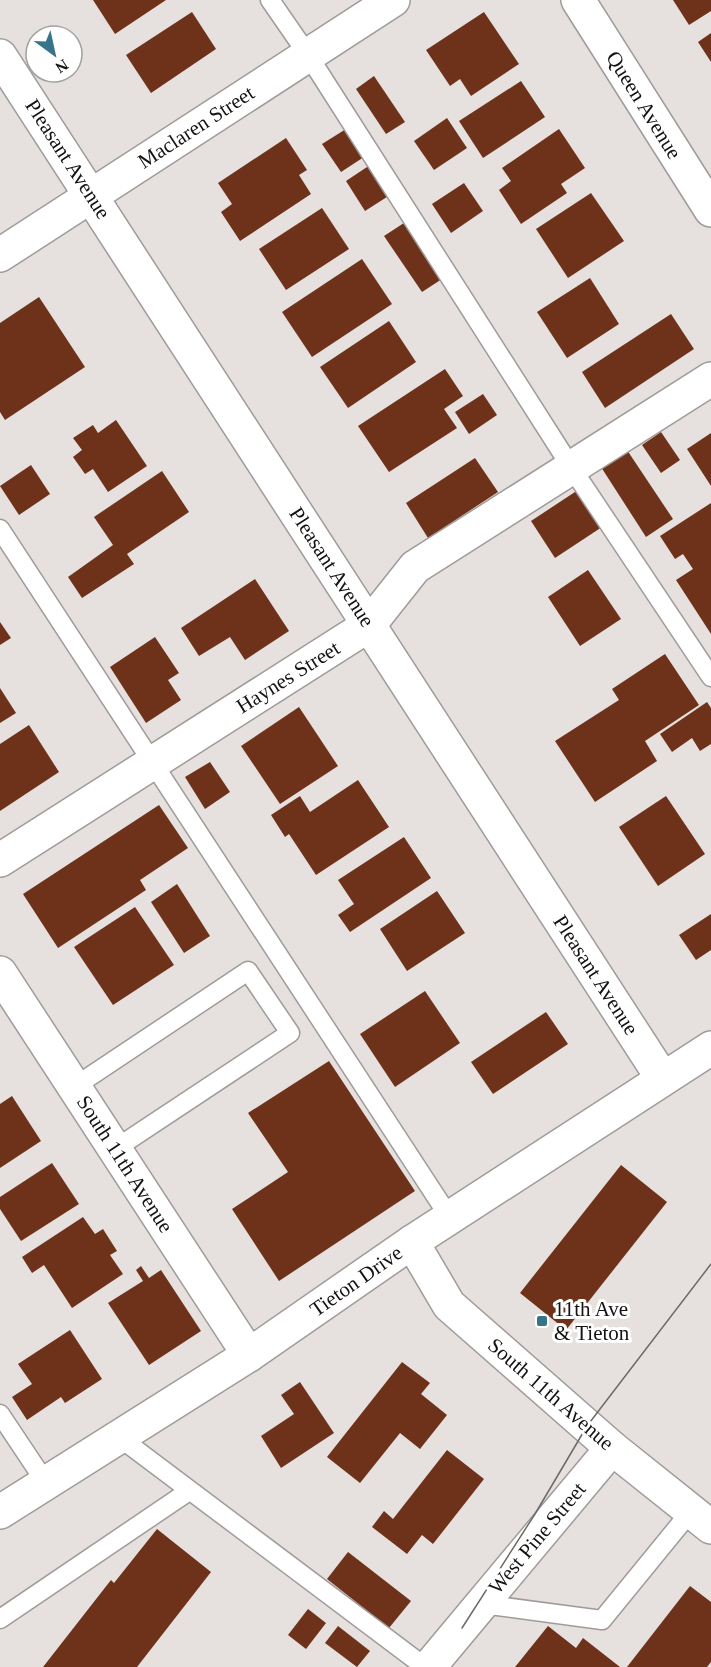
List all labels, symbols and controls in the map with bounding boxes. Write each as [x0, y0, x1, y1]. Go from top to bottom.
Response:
north arrow [24, 24, 84, 84]
street label: Queen Avenue [601, 47, 687, 163]
text: N [52, 56, 71, 77]
street label: Maclaren Street [133, 80, 259, 173]
street label: Pleasant Avenue [20, 95, 116, 223]
street label: Pleasant Avenue [284, 503, 380, 631]
street label: Haynes Street [232, 636, 344, 718]
street label: Pleasant Avenue [548, 911, 644, 1039]
street label: South 11th Avenue [72, 1091, 178, 1237]
street label: Tieton Drive [305, 1240, 407, 1322]
place label: 11th Ave & Tieton [554, 1297, 630, 1345]
marker: 11th Ave & Tieton [535, 1314, 549, 1328]
street label: South 11th Avenue [483, 1333, 619, 1455]
street label: West Pine Street [483, 1477, 591, 1599]

